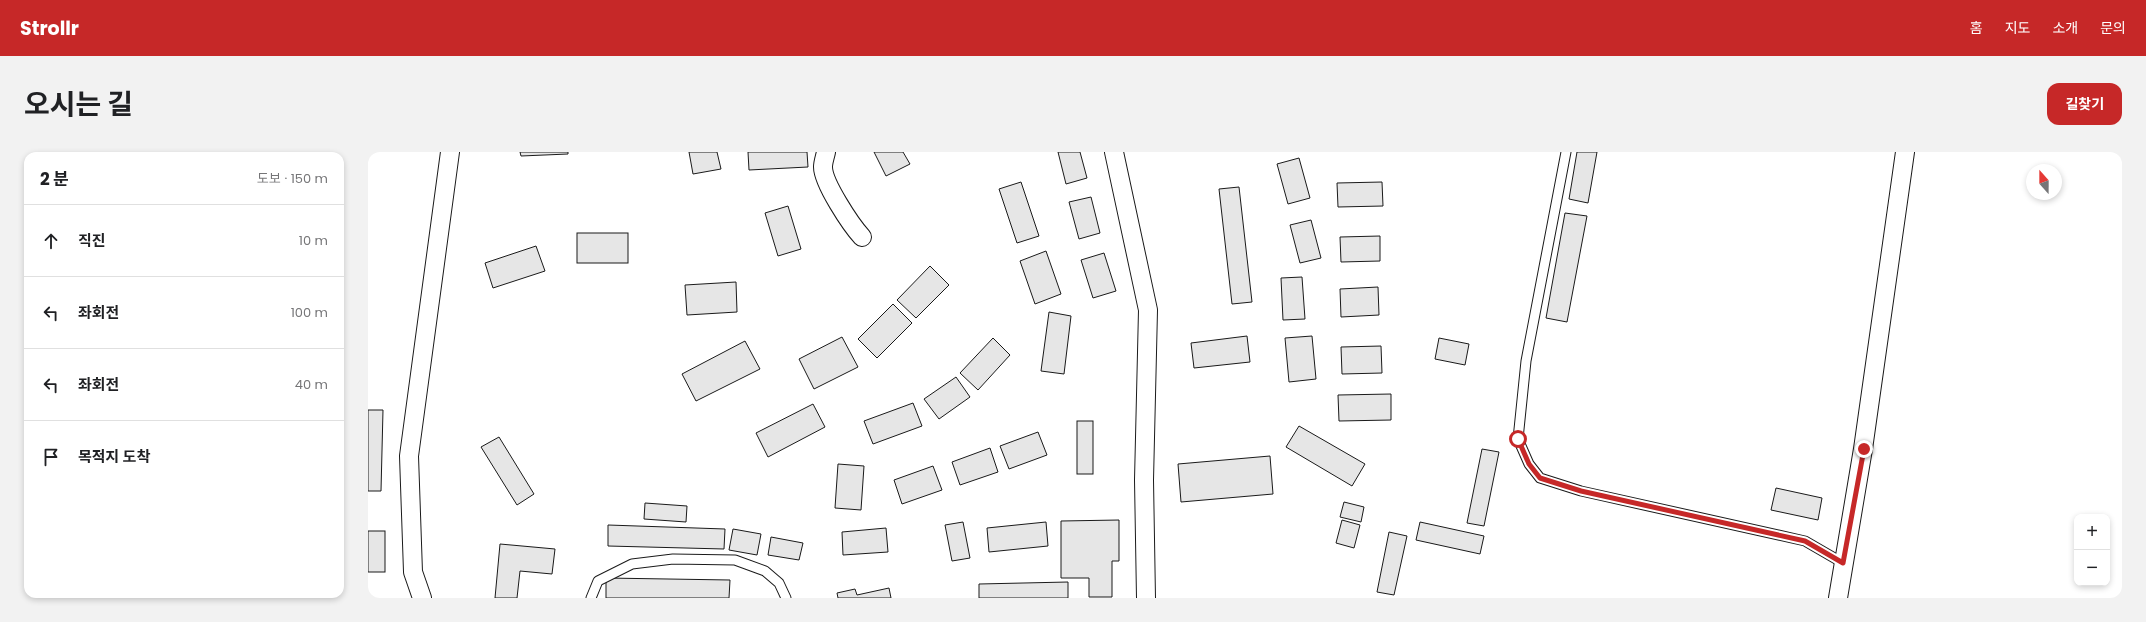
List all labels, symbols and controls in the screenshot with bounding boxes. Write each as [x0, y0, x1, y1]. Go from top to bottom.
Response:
text: Strollr [20, 15, 79, 42]
text: 홈 [1970, 18, 1983, 38]
text: 지도 [2005, 18, 2030, 38]
text: 소개 [2052, 18, 2078, 38]
text: 문의 [2100, 18, 2126, 38]
button: 길찾기 [2047, 83, 2122, 125]
text: 오시는 길 [24, 85, 133, 124]
north arrow [2026, 164, 2062, 200]
text: 2 분 [40, 167, 69, 191]
text: 도보 · 150 m [257, 169, 328, 188]
icon: ahead [40, 230, 62, 252]
text: 직진 [78, 230, 106, 251]
text: 10 m [299, 231, 328, 250]
icon: left [40, 302, 62, 324]
text: 좌회전 [78, 302, 119, 323]
text: 100 m [291, 303, 328, 322]
icon: left [40, 374, 62, 396]
text: 좌회전 [78, 374, 119, 395]
text: 40 m [295, 375, 328, 394]
route start [1509, 430, 1527, 448]
route end [1855, 440, 1873, 458]
icon: arrive [40, 446, 62, 468]
text: 목적지 도착 [78, 446, 150, 467]
map controls [2074, 514, 2110, 586]
button: + [2074, 514, 2110, 550]
button: − [2074, 550, 2110, 586]

